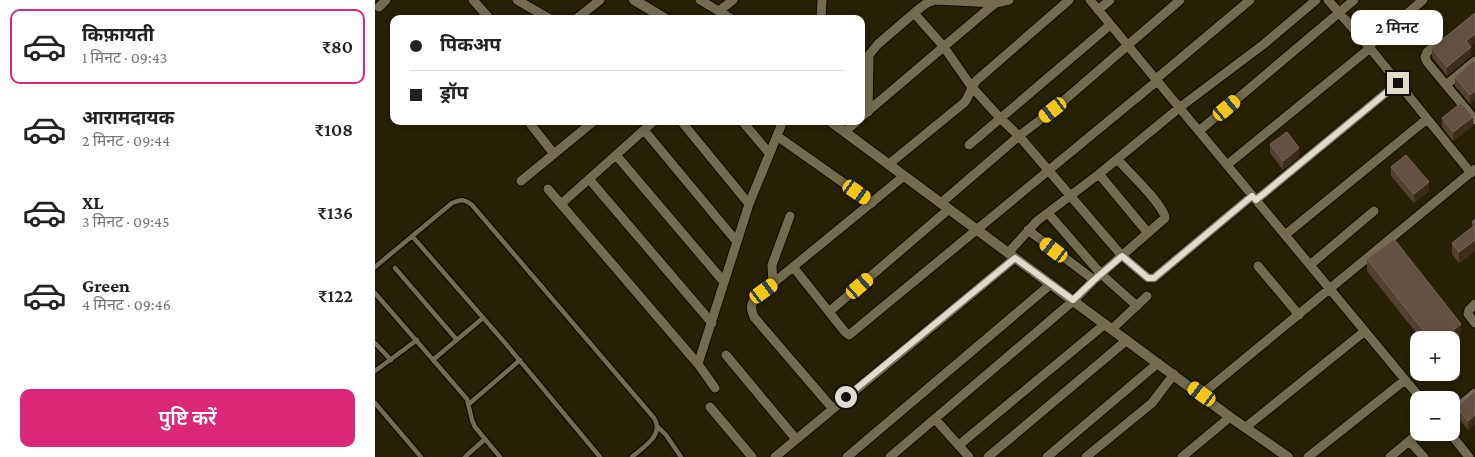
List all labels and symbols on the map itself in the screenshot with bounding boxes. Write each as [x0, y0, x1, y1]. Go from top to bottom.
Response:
callout: 2 मिनट [1352, 11, 1444, 46]
route end [1387, 72, 1409, 94]
car [1210, 93, 1243, 123]
car [1036, 95, 1069, 125]
car [840, 177, 873, 207]
car [1037, 235, 1070, 265]
car [843, 270, 876, 302]
car [747, 276, 780, 306]
car [1185, 379, 1218, 409]
route start [835, 386, 857, 408]

